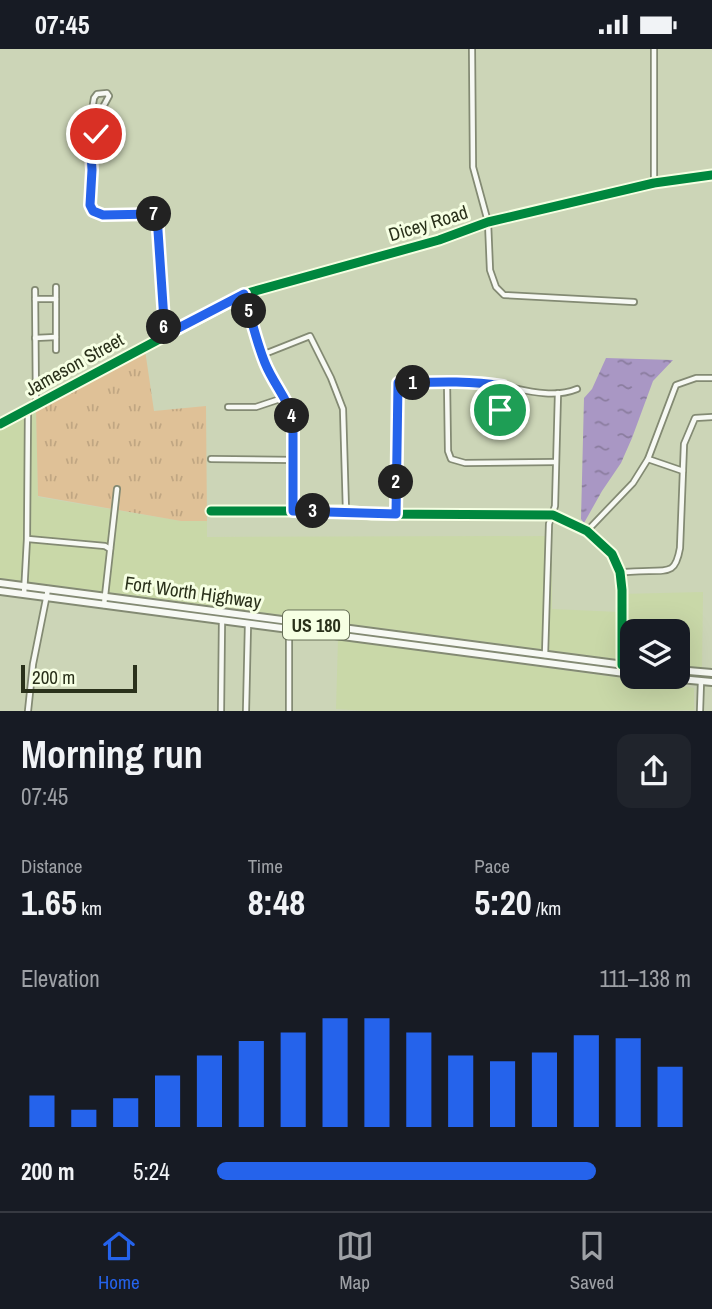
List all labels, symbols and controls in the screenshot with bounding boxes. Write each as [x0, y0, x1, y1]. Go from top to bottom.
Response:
text: 07:45 [35, 7, 90, 42]
pin [66, 104, 126, 164]
icon: check [77, 115, 115, 153]
pin: 7 [136, 197, 172, 231]
street label: Dicey Road [385, 199, 471, 247]
text: 7 [149, 200, 158, 226]
pin: 5 [232, 293, 266, 329]
text: 5 [244, 297, 253, 323]
pin: 6 [146, 309, 182, 345]
text: 6 [159, 313, 168, 339]
street label: Jameson Street [20, 326, 129, 402]
pin: 1 [396, 365, 430, 401]
text: 1 [408, 369, 417, 395]
pin [470, 380, 530, 440]
icon: arrive [481, 391, 519, 429]
pin: 4 [274, 399, 310, 433]
text: 4 [287, 402, 296, 428]
pin: 2 [378, 465, 414, 499]
text: 2 [391, 468, 400, 494]
pin: 3 [296, 493, 330, 529]
text: 3 [308, 497, 317, 523]
street label: Fort Worth Highway [123, 570, 263, 614]
road number: US 180 [283, 611, 349, 639]
map controls [620, 619, 690, 689]
button: layers [620, 619, 690, 689]
scale bar [21, 661, 136, 693]
text: 200 m [32, 664, 75, 690]
text: Morning run [21, 729, 203, 780]
button: share [617, 734, 691, 808]
text: 07:45 [21, 781, 68, 812]
text: Distance [21, 853, 82, 879]
text: Time [248, 853, 283, 879]
text: Pace [474, 853, 510, 879]
text: 1.65 [21, 879, 77, 926]
text: 8:48 [248, 879, 305, 926]
text: 5:20 [474, 879, 532, 926]
text: km [77, 895, 102, 921]
text: /km [532, 895, 561, 921]
text: Elevation [21, 963, 100, 994]
text: 111–138 m [599, 963, 691, 994]
text: 200 m [21, 1156, 74, 1187]
text: 5:24 [133, 1156, 170, 1187]
tab: Home [98, 1227, 140, 1295]
tab: Map [336, 1227, 374, 1295]
tab: Saved [570, 1227, 614, 1295]

